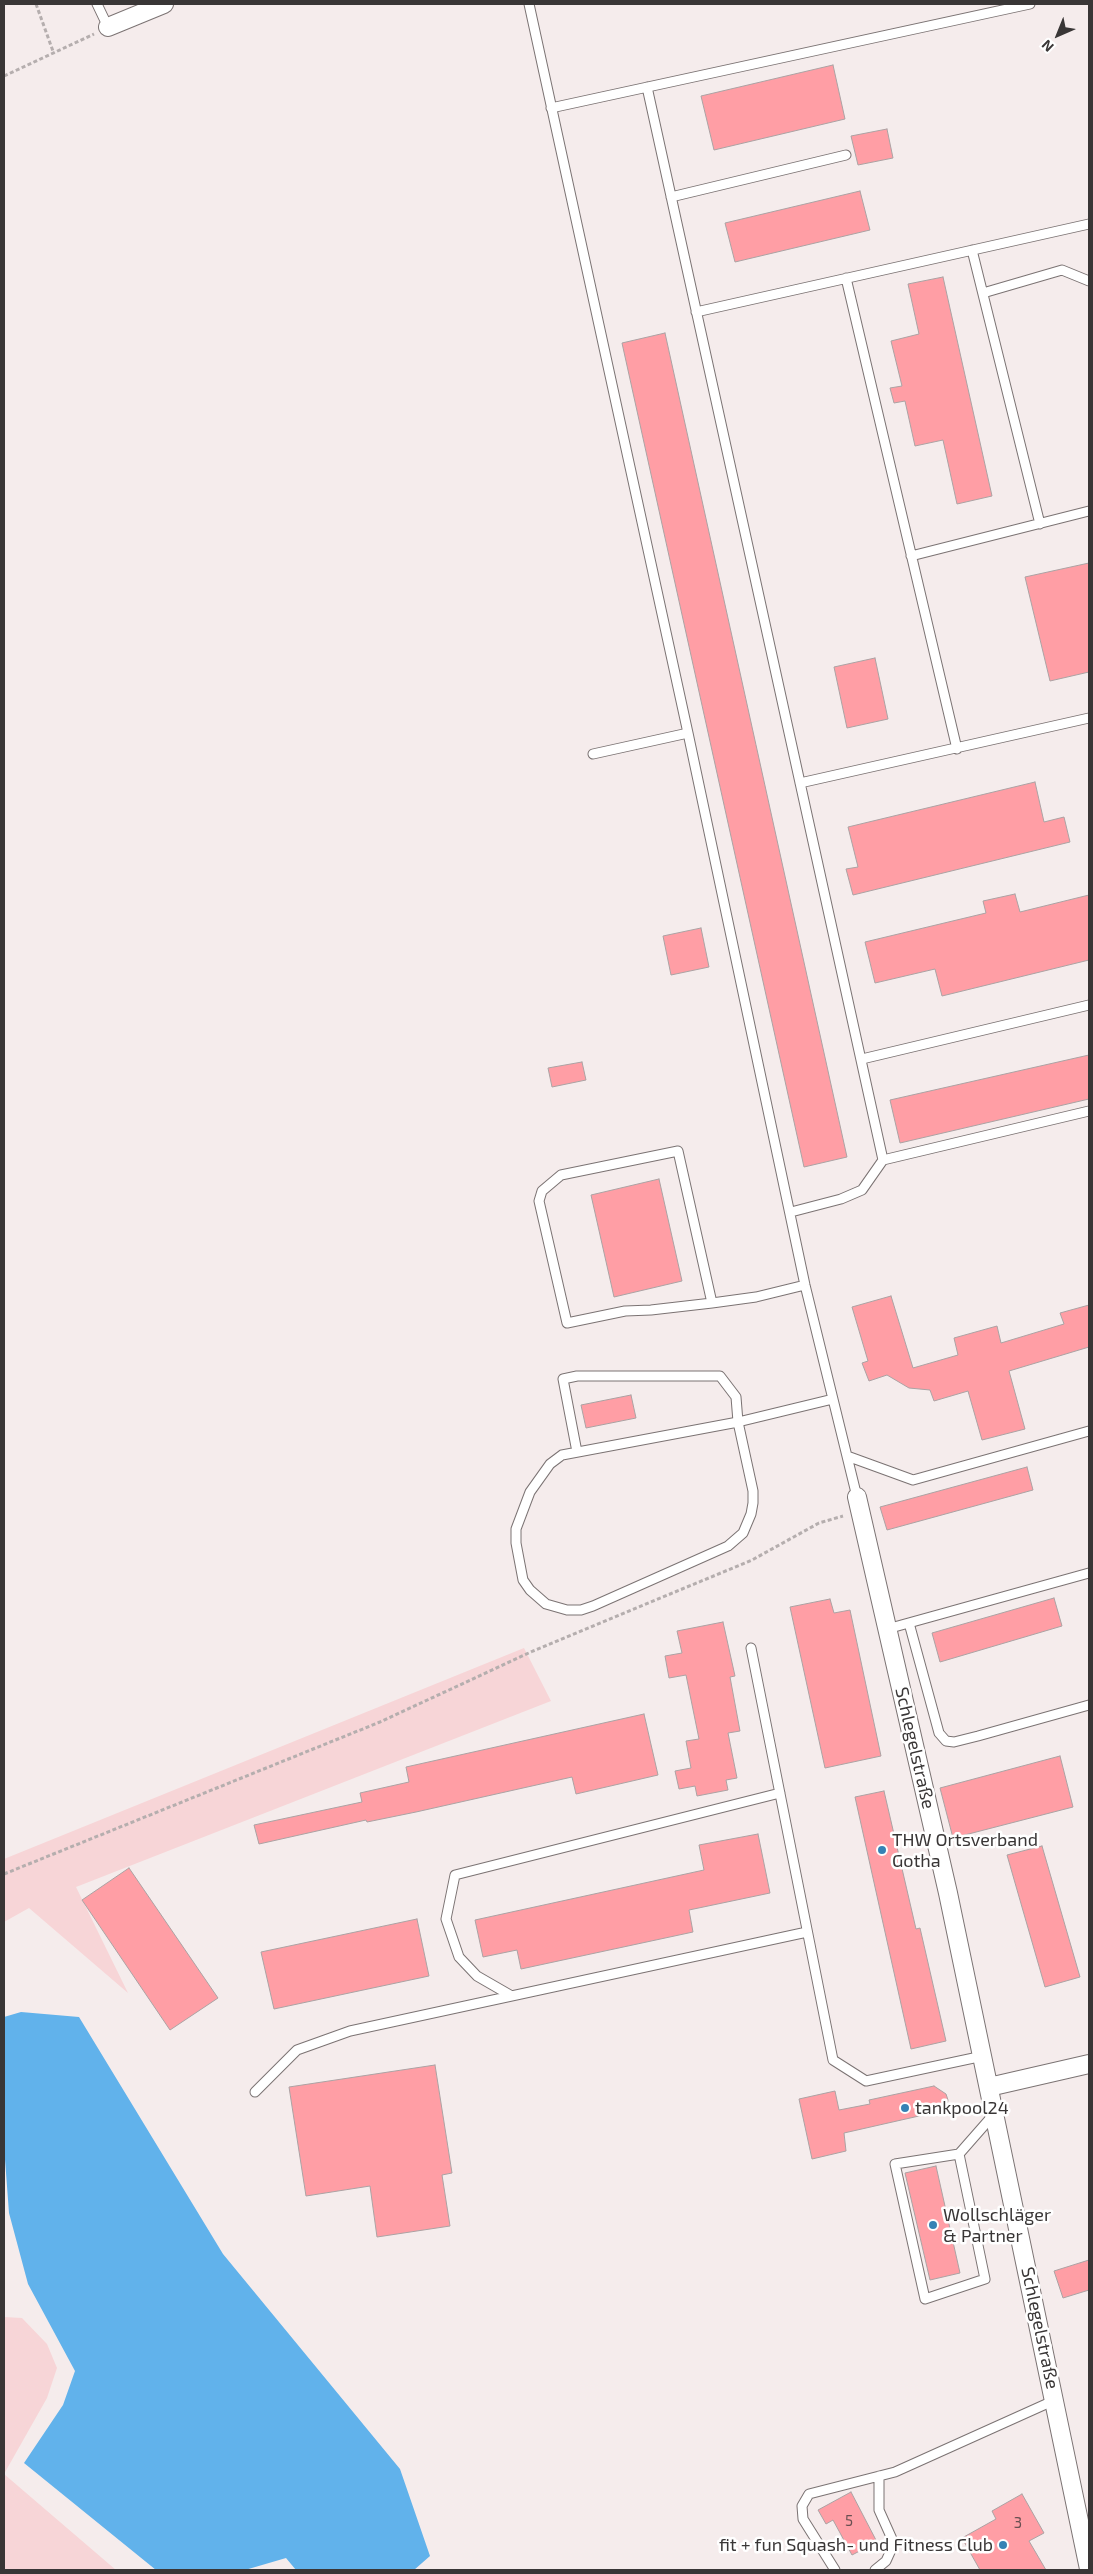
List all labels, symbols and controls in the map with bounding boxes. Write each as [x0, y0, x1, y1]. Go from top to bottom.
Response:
north arrow [1033, 10, 1083, 60]
text: N [1038, 37, 1057, 56]
street label: Schlegelstraße [890, 1685, 940, 1811]
place label: THW Ortsverband Gotha [892, 1829, 1038, 1872]
marker: THW Ortsverband Gotha [876, 1844, 888, 1856]
place label: tankpool24 [915, 2097, 1009, 2119]
marker: tankpool24 [899, 2102, 911, 2114]
place label: Wollschläger & Partner [943, 2204, 1051, 2246]
marker: Wollschläger & Partner [927, 2219, 939, 2231]
street label: Schlegelstraße [1017, 2265, 1063, 2391]
house number: 5 [845, 2512, 853, 2530]
house number: 3 [1014, 2514, 1022, 2532]
place label: fit + fun Squash- und Fitness Club [719, 2534, 993, 2556]
marker: fit + fun Squash- und Fitness Club [997, 2539, 1009, 2551]

